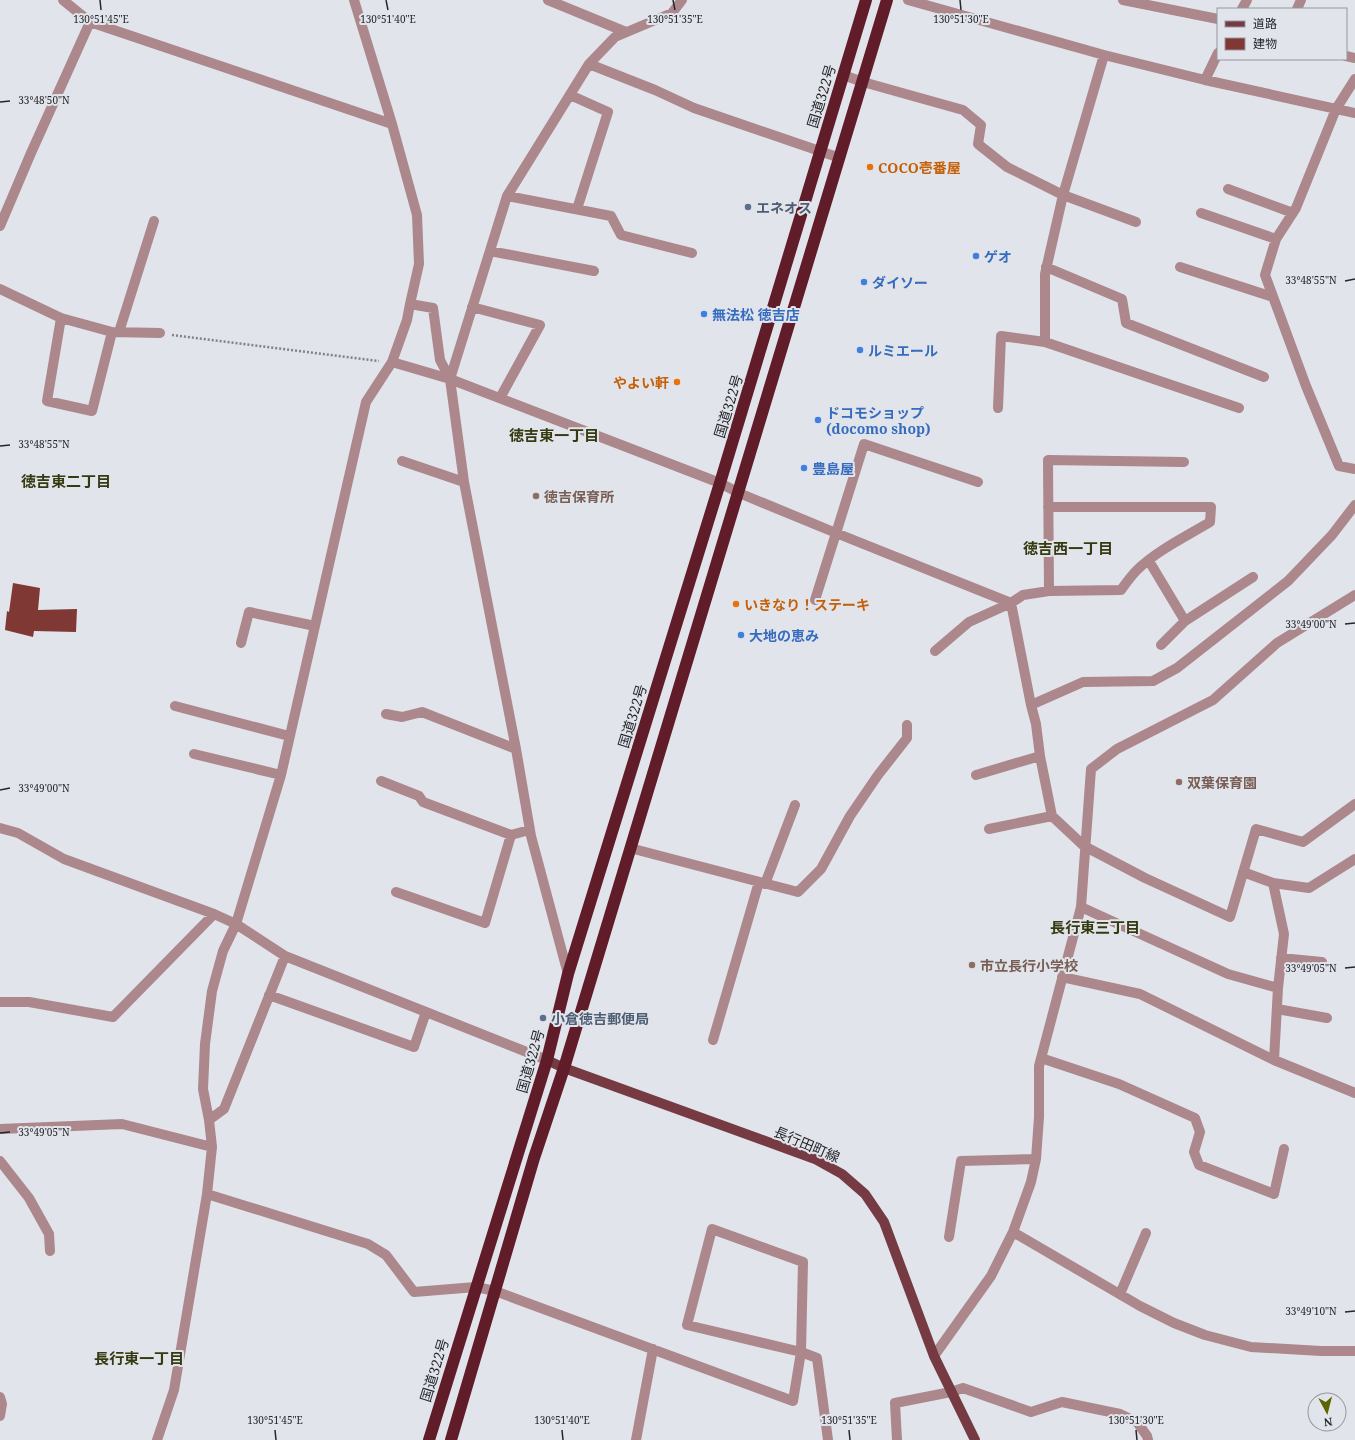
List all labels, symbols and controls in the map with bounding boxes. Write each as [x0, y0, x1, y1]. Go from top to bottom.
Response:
legend [1217, 8, 1347, 60]
text: 130°51'45"E [73, 12, 129, 26]
text: 130°51'40"E [360, 12, 416, 26]
text: 130°51'35"E [647, 12, 703, 26]
text: 130°51'30"E [933, 12, 989, 26]
text: 道路 [1253, 15, 1277, 32]
text: 建物 [1253, 35, 1277, 52]
street label: 国道322号 [802, 62, 840, 130]
text: 33°48'50"N [18, 93, 70, 107]
place label: COCO壱番屋 [878, 158, 961, 177]
marker: COCO壱番屋 [865, 162, 875, 172]
place label: エネオス [756, 198, 812, 217]
marker: エネオス [743, 202, 753, 212]
place label: ゲオ [984, 247, 1012, 266]
marker: ゲオ [971, 251, 981, 261]
place label: ダイソー [872, 273, 928, 292]
text: 33°48'55"N [1285, 273, 1337, 287]
marker: ダイソー [859, 277, 869, 287]
place label: 無法松 徳吉店 [712, 305, 800, 324]
marker: 無法松 徳吉店 [699, 309, 709, 319]
place label: ルミエール [868, 341, 938, 360]
marker: ルミエール [855, 345, 865, 355]
street label: 国道322号 [709, 372, 747, 440]
place label: やよい軒 [613, 373, 669, 392]
marker: やよい軒 [672, 377, 682, 387]
place label: ドコモショップ (docomo shop) [826, 403, 931, 438]
marker: ドコモショップ (docomo shop) [813, 415, 823, 425]
district label: 徳吉東一丁目 [509, 425, 599, 445]
text: 33°48'55"N [18, 437, 70, 451]
place label: 豊島屋 [812, 459, 854, 478]
marker: 豊島屋 [799, 463, 809, 473]
district label: 徳吉東二丁目 [21, 471, 111, 491]
place label: 徳吉保育所 [544, 487, 614, 506]
marker: 徳吉保育所 [531, 491, 541, 501]
district label: 徳吉西一丁目 [1023, 538, 1113, 558]
place label: いきなり！ステーキ [744, 595, 870, 614]
marker: いきなり！ステーキ [731, 599, 741, 609]
text: 33°49'00"N [1285, 617, 1337, 631]
place label: 大地の恵み [749, 626, 819, 645]
marker: 大地の恵み [736, 630, 746, 640]
street label: 国道322号 [613, 682, 651, 750]
place label: 双葉保育園 [1187, 773, 1257, 792]
marker: 双葉保育園 [1174, 777, 1184, 787]
text: 33°49'00"N [18, 781, 70, 795]
district label: 長行東三丁目 [1050, 917, 1140, 937]
place label: 市立長行小学校 [980, 956, 1078, 975]
marker: 市立長行小学校 [967, 960, 977, 970]
text: 33°49'05"N [1285, 961, 1337, 975]
place label: 小倉徳吉郵便局 [551, 1009, 649, 1028]
marker: 小倉徳吉郵便局 [538, 1013, 548, 1023]
street label: 国道322号 [512, 1027, 548, 1095]
street label: 長行田町線 [771, 1122, 843, 1166]
text: 33°49'05"N [18, 1125, 70, 1139]
text: 33°49'10"N [1285, 1304, 1337, 1318]
street label: 国道322号 [415, 1336, 453, 1404]
district label: 長行東一丁目 [94, 1348, 184, 1368]
north arrow [1307, 1392, 1347, 1432]
text: 130°51'45"E [247, 1413, 303, 1427]
text: 130°51'40"E [534, 1413, 590, 1427]
text: 130°51'35"E [821, 1413, 877, 1427]
text: 130°51'30"E [1108, 1413, 1164, 1427]
text: N [1323, 1414, 1333, 1430]

